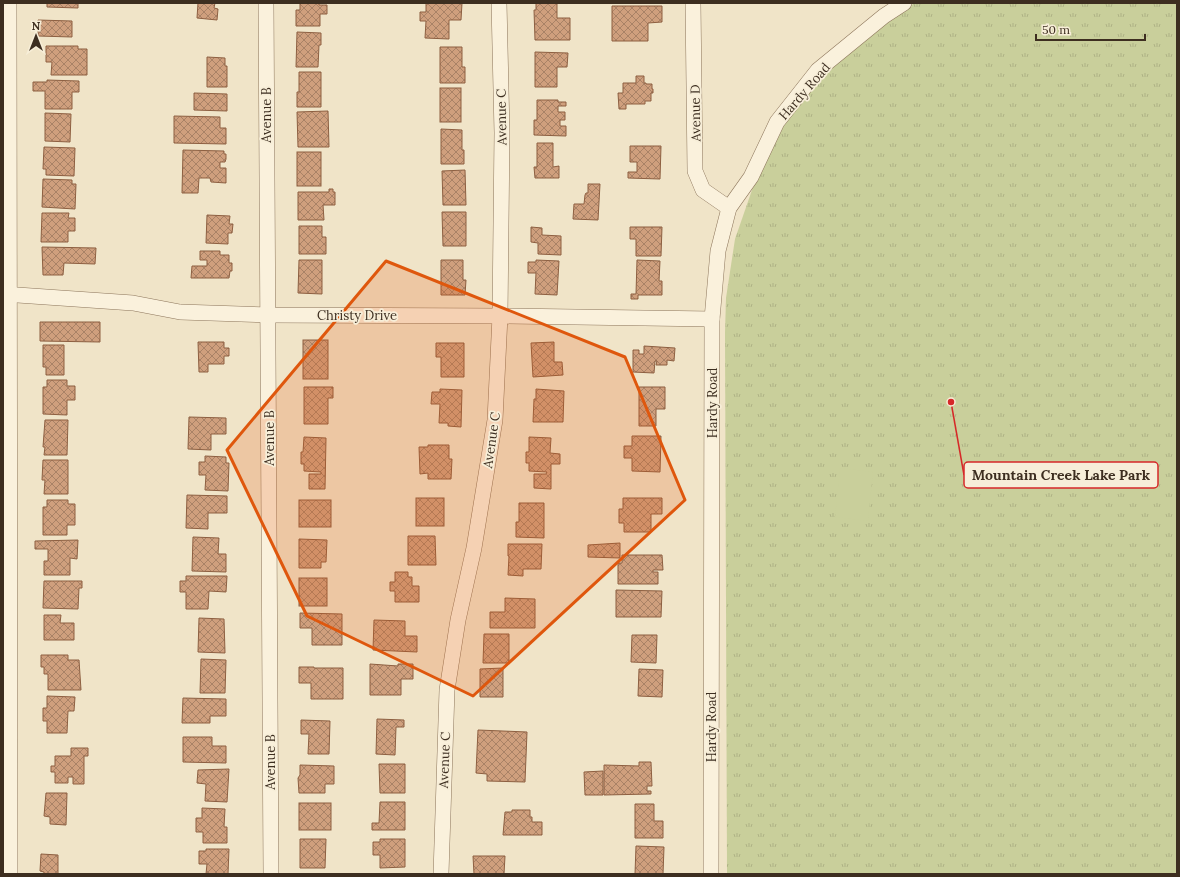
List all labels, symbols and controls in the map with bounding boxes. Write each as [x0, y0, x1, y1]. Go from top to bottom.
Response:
north arrow [16, 16, 56, 56]
scale bar [1036, 16, 1145, 42]
text: N [32, 19, 41, 33]
text: 50 m [1042, 22, 1070, 37]
street label: Hardy Road [775, 59, 834, 123]
street label: Avenue D [686, 84, 705, 143]
street label: Avenue B [258, 87, 275, 144]
street label: Avenue C [493, 89, 511, 146]
street label: Christy Drive [317, 307, 397, 324]
street label: Hardy Road [704, 368, 721, 438]
street label: Avenue B [261, 410, 278, 467]
street label: Avenue C [479, 411, 504, 470]
callout: Mountain Creek Lake Park [964, 462, 1158, 488]
text: Mountain Creek Lake Park [972, 466, 1151, 484]
street label: Hardy Road [703, 692, 720, 762]
street label: Avenue C [435, 731, 454, 790]
street label: Avenue B [262, 734, 279, 791]

